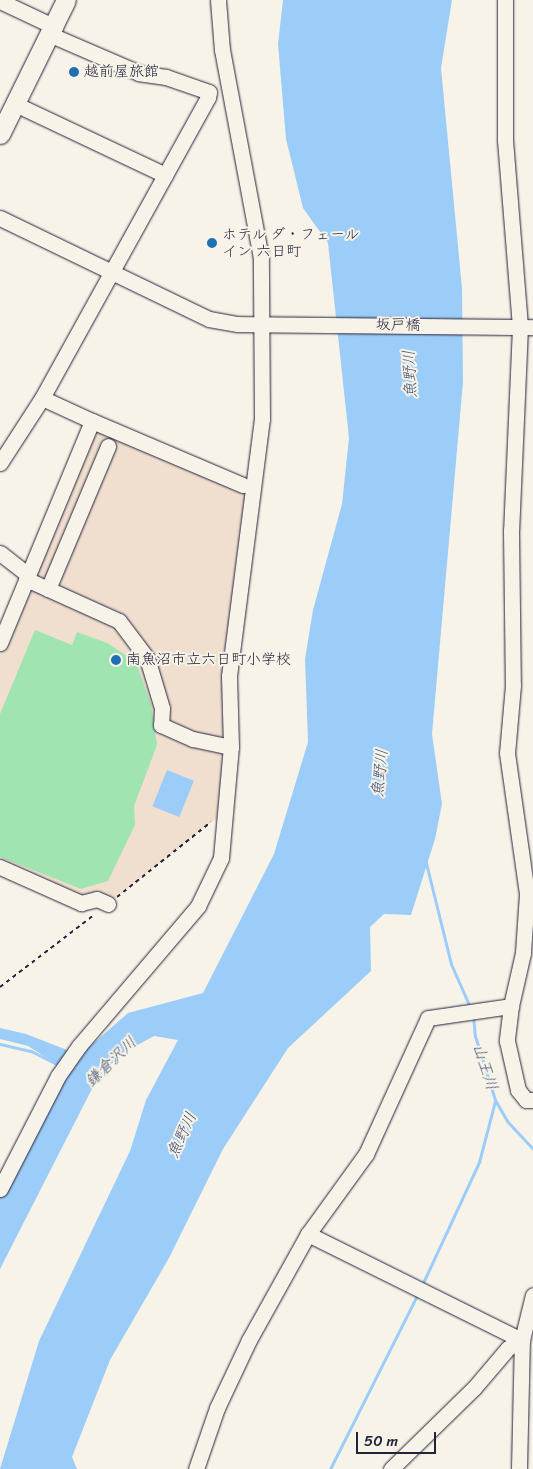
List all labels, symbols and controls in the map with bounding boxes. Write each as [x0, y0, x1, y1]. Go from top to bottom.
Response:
place label: 越前屋旅館 [84, 63, 159, 81]
marker: 越前屋旅館 [68, 66, 80, 78]
place label: ホテル ダ・フェール イン 六日町 [222, 225, 361, 260]
marker: ホテル ダ・フェール イン 六日町 [206, 237, 218, 249]
street label: 坂戸橋 [375, 316, 421, 334]
water label: 魚野川 [399, 350, 421, 398]
place label: 南魚沼市立六日町小学校 [126, 651, 291, 669]
marker: 南魚沼市立六日町小学校 [110, 654, 122, 666]
water label: 魚野川 [368, 748, 392, 798]
water label: 鎌倉沢川 [81, 1033, 141, 1091]
water label: 山王川 [468, 1041, 502, 1093]
water label: 魚野川 [163, 1109, 201, 1161]
scale bar [358, 1422, 438, 1454]
text: 50 m [364, 1428, 398, 1454]

